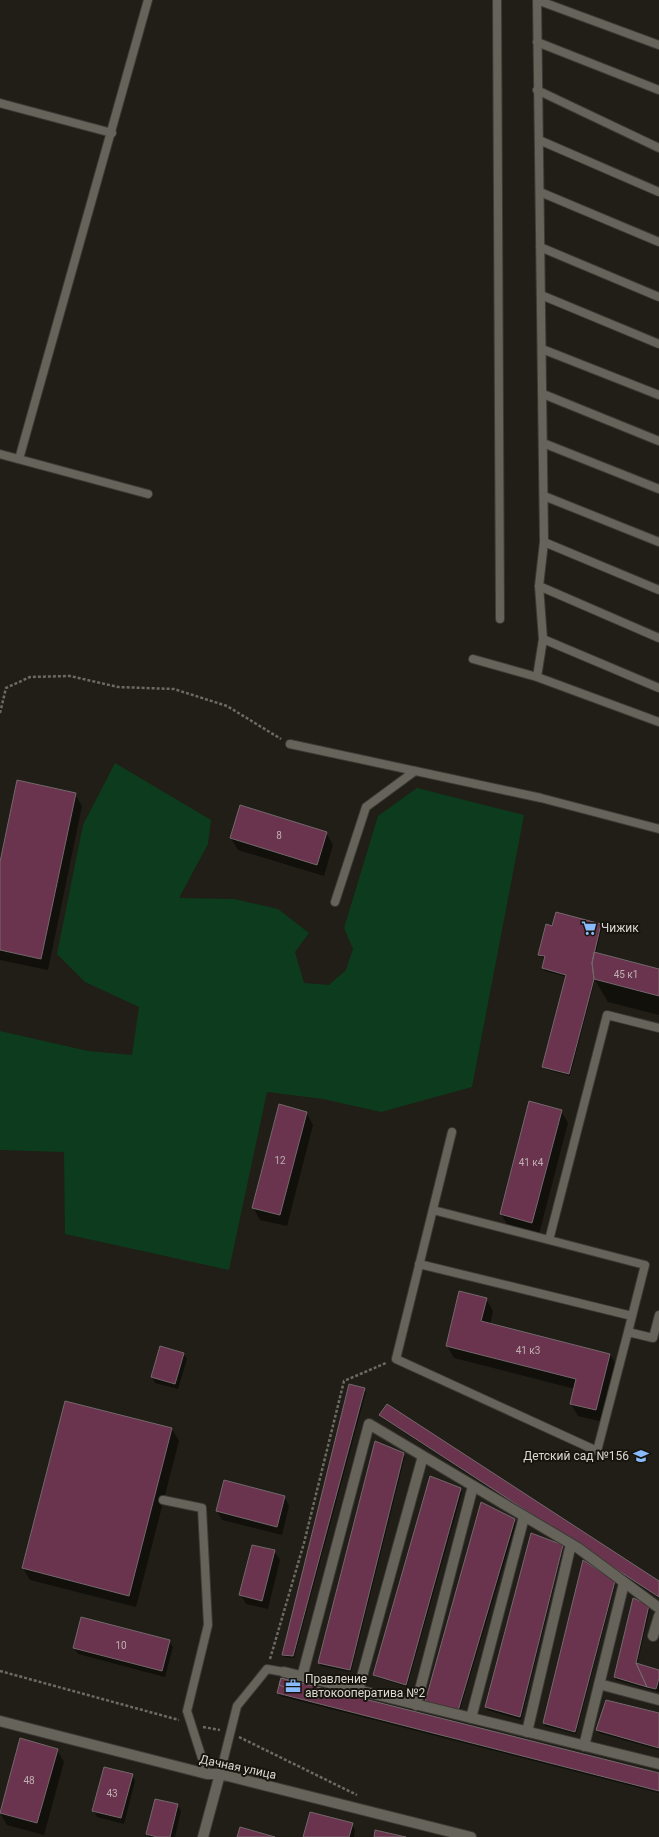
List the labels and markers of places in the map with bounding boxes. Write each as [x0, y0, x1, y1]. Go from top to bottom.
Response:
supermarket icon: Чижик [580, 919, 598, 937]
place label: Чижик [601, 921, 639, 935]
school or university icon: Детский сад №156 [632, 1447, 650, 1465]
place label: Детский сад №156 [523, 1449, 629, 1463]
place label: Правление автокооператива №2 [305, 1672, 426, 1700]
office icon: Правление автокооператива №2 [284, 1677, 302, 1695]

